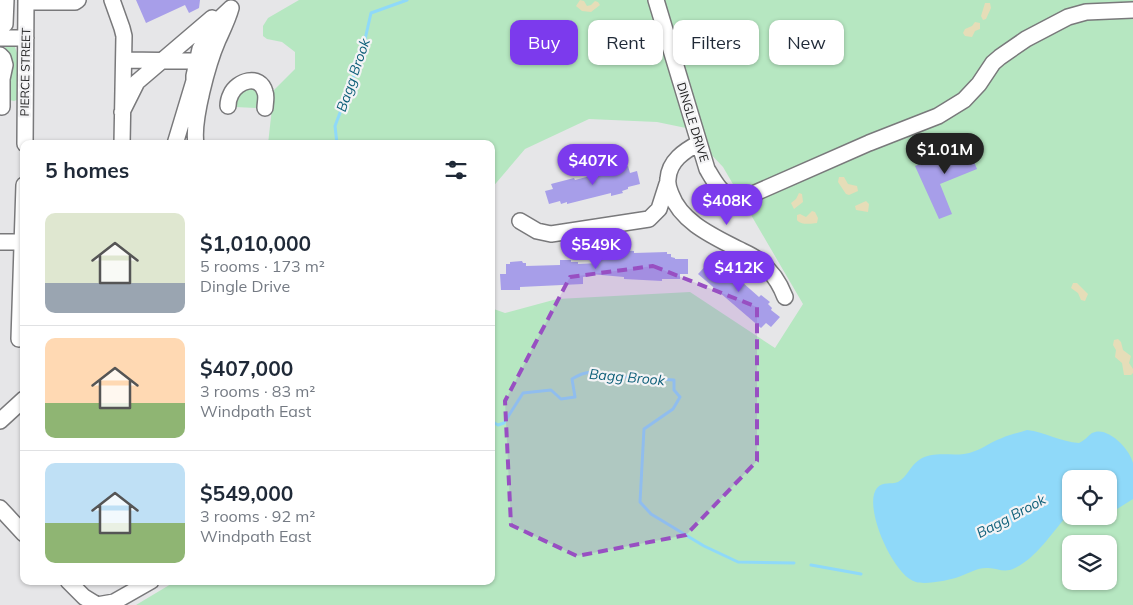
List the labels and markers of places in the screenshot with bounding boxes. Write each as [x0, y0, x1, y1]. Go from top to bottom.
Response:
pin: $1.01M [904, 132, 986, 175]
pin: $407K [558, 144, 628, 186]
pin: $408K [692, 184, 762, 226]
pin: $549K [561, 228, 631, 270]
pin: $412K [704, 250, 774, 293]

